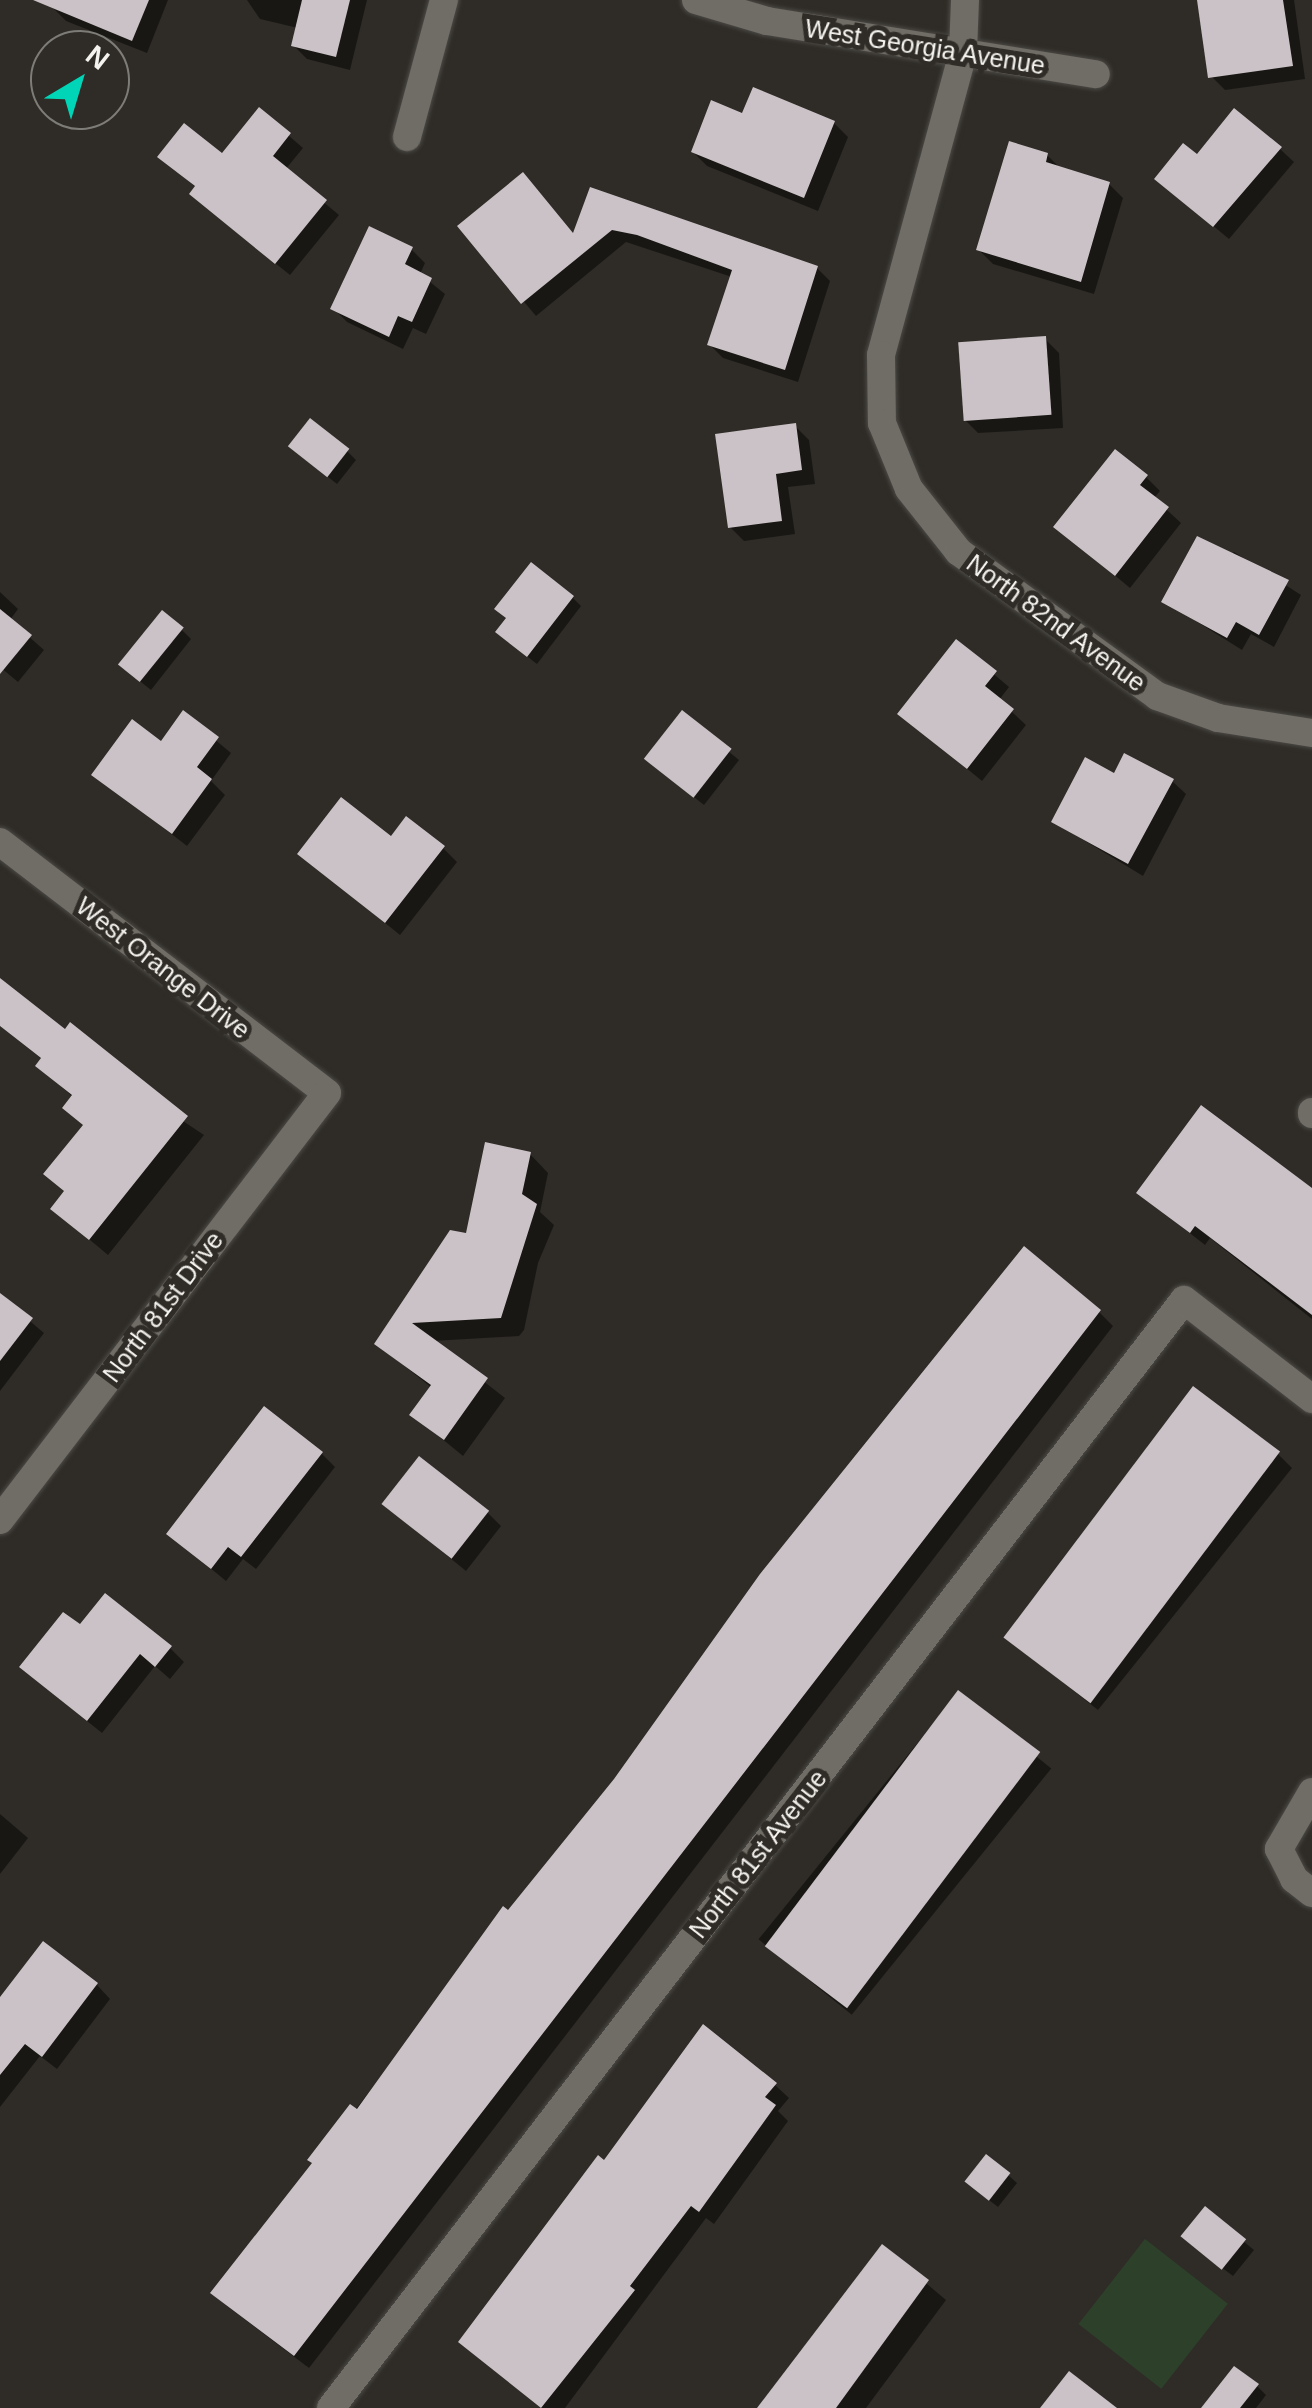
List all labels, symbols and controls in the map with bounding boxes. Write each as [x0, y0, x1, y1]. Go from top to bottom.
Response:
street label: West Georgia Avenue [802, 13, 1048, 81]
north arrow [30, 30, 130, 130]
text: N [80, 39, 115, 76]
street label: North 82nd Avenue [960, 548, 1152, 698]
street label: West Orange Drive [70, 891, 256, 1045]
street label: North 81st Drive [97, 1226, 229, 1388]
street label: North 81st Avenue [683, 1763, 833, 1945]

